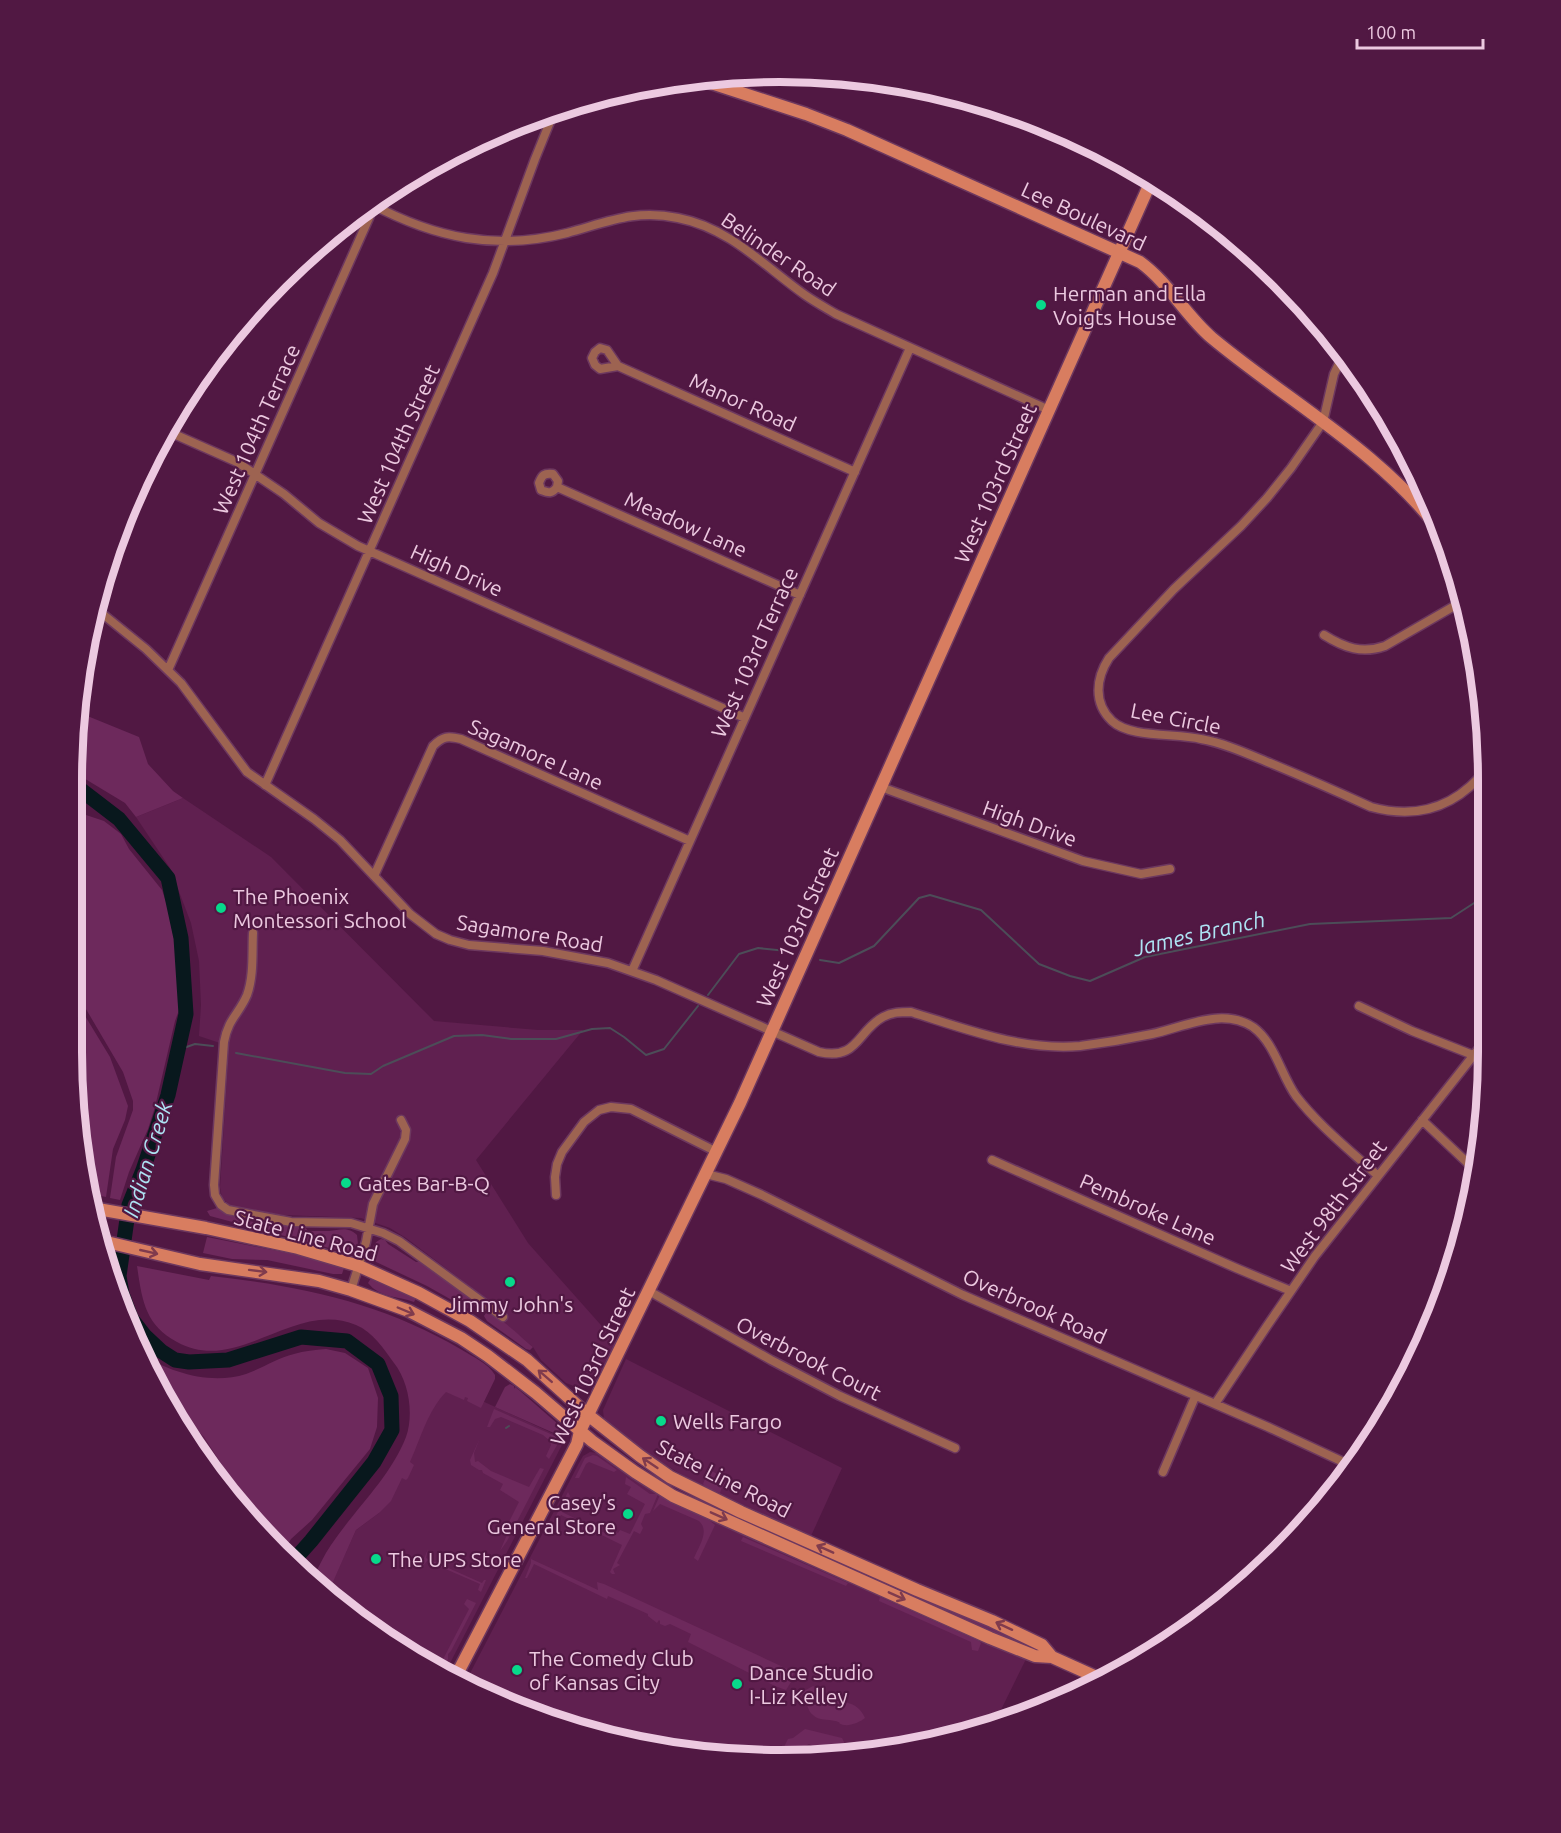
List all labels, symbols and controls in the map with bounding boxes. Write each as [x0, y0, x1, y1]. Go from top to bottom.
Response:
scale bar [1357, 12, 1483, 50]
text: 100 m [1366, 22, 1416, 42]
street label: Lee Boulevard [1018, 177, 1150, 255]
street label: Belinder Road [717, 207, 841, 301]
place label: Herman and Ella Voigts House [1053, 281, 1206, 329]
marker: Herman and Ella Voigts House [1034, 298, 1048, 312]
street label: West 104th Terrace [208, 340, 304, 518]
street label: West 104th Street [352, 361, 444, 527]
street label: Manor Road [686, 368, 800, 436]
street label: West 103rd Street [949, 400, 1041, 566]
street label: Meadow Lane [621, 486, 751, 562]
street label: High Drive [407, 539, 507, 601]
street label: West 103rd Terrace [706, 563, 802, 741]
street label: Lee Circle [1129, 697, 1223, 739]
street label: Sagamore Lane [465, 714, 607, 794]
street label: High Drive [980, 795, 1080, 851]
street label: West 103rd Street [751, 844, 843, 1010]
place label: The Phoenix Montessori School [233, 884, 407, 932]
marker: The Phoenix Montessori School [214, 901, 228, 915]
water label: James Branch [1130, 906, 1267, 961]
street label: Sagamore Road [455, 910, 605, 956]
water label: Indian Creek [117, 1097, 177, 1220]
street label: West 98th Street [1275, 1135, 1391, 1277]
street label: Pembroke Lane [1076, 1168, 1220, 1250]
place label: Gates Bar-B-Q [358, 1171, 490, 1195]
marker: Gates Bar-B-Q [339, 1176, 353, 1190]
street label: State Line Road [232, 1204, 380, 1266]
one-way arrow [138, 1247, 158, 1258]
street label: Overbrook Road [959, 1264, 1111, 1348]
one-way arrow [247, 1266, 267, 1277]
marker: Jimmy John's [503, 1275, 517, 1289]
street label: West 103rd Street [545, 1283, 639, 1449]
place label: Jimmy John's [447, 1292, 573, 1316]
one-way arrow [396, 1306, 414, 1317]
street label: Overbrook Court [732, 1311, 886, 1405]
one-way arrow [538, 1369, 553, 1383]
place label: Wells Fargo [673, 1409, 782, 1433]
marker: Wells Fargo [654, 1414, 668, 1428]
street label: State Line Road [653, 1434, 795, 1522]
one-way arrow [642, 1457, 659, 1469]
place label: Casey's General Store [487, 1490, 616, 1538]
marker: Casey's General Store [621, 1507, 635, 1521]
one-way arrow [709, 1511, 727, 1522]
one-way arrow [816, 1543, 834, 1554]
place label: The UPS Store [388, 1547, 522, 1571]
marker: The UPS Store [369, 1552, 383, 1566]
one-way arrow [887, 1591, 905, 1602]
one-way arrow [995, 1620, 1013, 1632]
place label: The Comedy Club of Kansas City [529, 1646, 694, 1694]
place label: Dance Studio I-Liz Kelley [749, 1660, 874, 1708]
marker: The Comedy Club of Kansas City [510, 1663, 524, 1677]
marker: Dance Studio I-Liz Kelley [730, 1677, 744, 1691]

